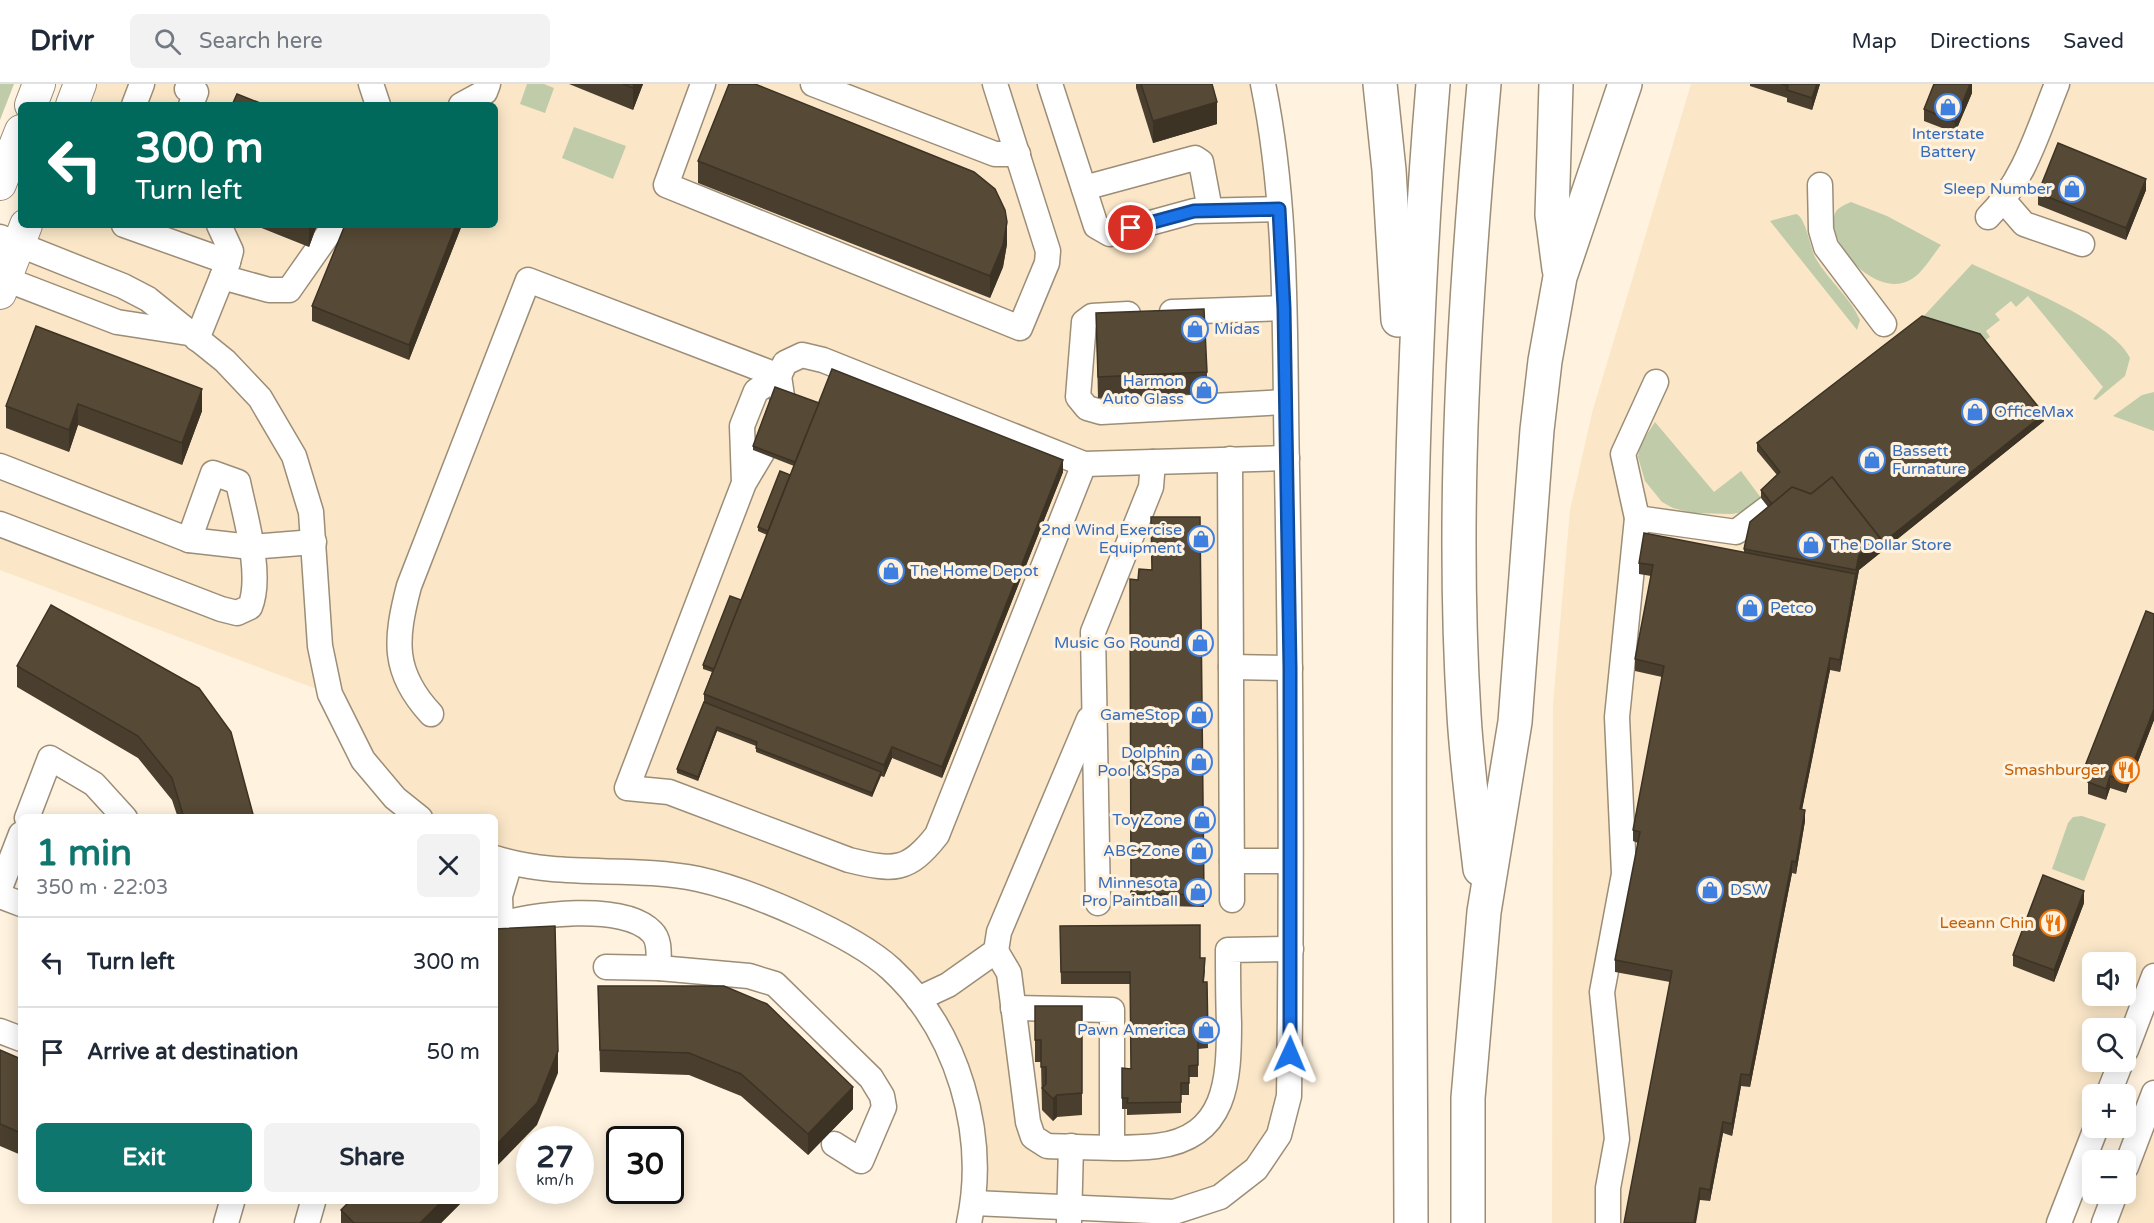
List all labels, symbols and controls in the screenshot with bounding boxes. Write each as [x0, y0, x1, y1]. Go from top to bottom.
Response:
search box [130, 14, 550, 68]
text: Drivr [30, 24, 94, 58]
icon: search [151, 25, 184, 58]
text: Search here [199, 28, 323, 54]
text: Map [1851, 29, 1897, 54]
text: Directions [1930, 29, 2030, 54]
text: Saved [2063, 29, 2124, 54]
shop icon: Interstate Battery [1933, 92, 1963, 122]
text: 300 m [135, 123, 264, 174]
place label: Interstate Battery [1912, 124, 1984, 162]
icon: left [36, 126, 114, 204]
text: Turn left [135, 174, 242, 207]
shop icon: Sleep Number [2057, 174, 2087, 204]
place label: Sleep Number [1944, 179, 2053, 199]
pin [1105, 202, 1156, 253]
icon: arrive [1114, 211, 1147, 244]
shop icon: Midas [1180, 314, 1210, 344]
place label: Midas [1214, 319, 1260, 339]
place label: Harmon Auto Glass [1102, 371, 1184, 409]
shop icon: Harmon Auto Glass [1189, 375, 1219, 405]
shop icon: OfficeMax [1960, 397, 1990, 427]
place label: OfficeMax [1994, 402, 2074, 422]
place label: Bassett Furnature [1892, 441, 1966, 479]
shop icon: Bassett Furnature [1857, 445, 1887, 475]
place label: 2nd Wind Exercise Equipment [1041, 520, 1182, 558]
shop icon: 2nd Wind Exercise Equipment [1186, 524, 1216, 554]
shop icon: The Dollar Store [1796, 530, 1826, 560]
place label: The Dollar Store [1830, 535, 1951, 555]
shop icon: The Home Depot [876, 556, 906, 586]
place label: The Home Depot [910, 561, 1039, 581]
shop icon: Petco [1735, 593, 1765, 623]
place label: Petco [1770, 598, 1814, 618]
shop icon: Music Go Round [1185, 628, 1215, 658]
place label: Music Go Round [1054, 633, 1180, 653]
shop icon: GameStop [1184, 700, 1214, 730]
place label: GameStop [1100, 705, 1180, 725]
place label: Dolphin Pool & Spa [1097, 743, 1180, 781]
shop icon: Dolphin Pool & Spa [1184, 747, 1214, 777]
restaurant icon: Smashburger [2111, 755, 2141, 785]
place label: Smashburger [2004, 760, 2107, 780]
shop icon: Toy Zone [1187, 805, 1217, 835]
place label: Toy Zone [1112, 810, 1182, 830]
text: 1 min [36, 832, 132, 875]
button: close [417, 834, 480, 897]
shop icon: ABC Zone [1184, 836, 1214, 866]
place label: ABC Zone [1103, 841, 1180, 861]
place label: Minnesota Pro Paintball [1082, 873, 1178, 911]
shop icon: DSW [1695, 875, 1725, 905]
text: 350 m · 22:03 [36, 876, 168, 900]
shop icon: Minnesota Pro Paintball [1183, 877, 1213, 907]
place label: DSW [1730, 880, 1768, 900]
restaurant icon: Leeann Chin [2038, 908, 2068, 938]
place label: Leeann Chin [1939, 913, 2034, 933]
icon: left [36, 946, 69, 979]
text: Turn left [87, 949, 175, 975]
text: 300 m [413, 949, 480, 975]
map controls [2082, 952, 2136, 1204]
button: sound [2082, 952, 2136, 1006]
shop icon: Pawn America [1191, 1015, 1221, 1045]
button: search [2082, 1018, 2136, 1072]
place label: Pawn America [1077, 1020, 1186, 1040]
position arrow [1258, 1022, 1322, 1086]
icon: arrive [36, 1036, 69, 1069]
text: Arrive at destination [87, 1039, 298, 1065]
text: 50 m [426, 1039, 480, 1065]
button: + [2082, 1084, 2136, 1138]
button: Exit [36, 1123, 252, 1192]
button: Share [264, 1123, 480, 1192]
speed limit sign: 30 [606, 1126, 684, 1204]
text: 27 [536, 1139, 574, 1176]
button: − [2082, 1150, 2136, 1204]
text: km/h [536, 1171, 574, 1189]

